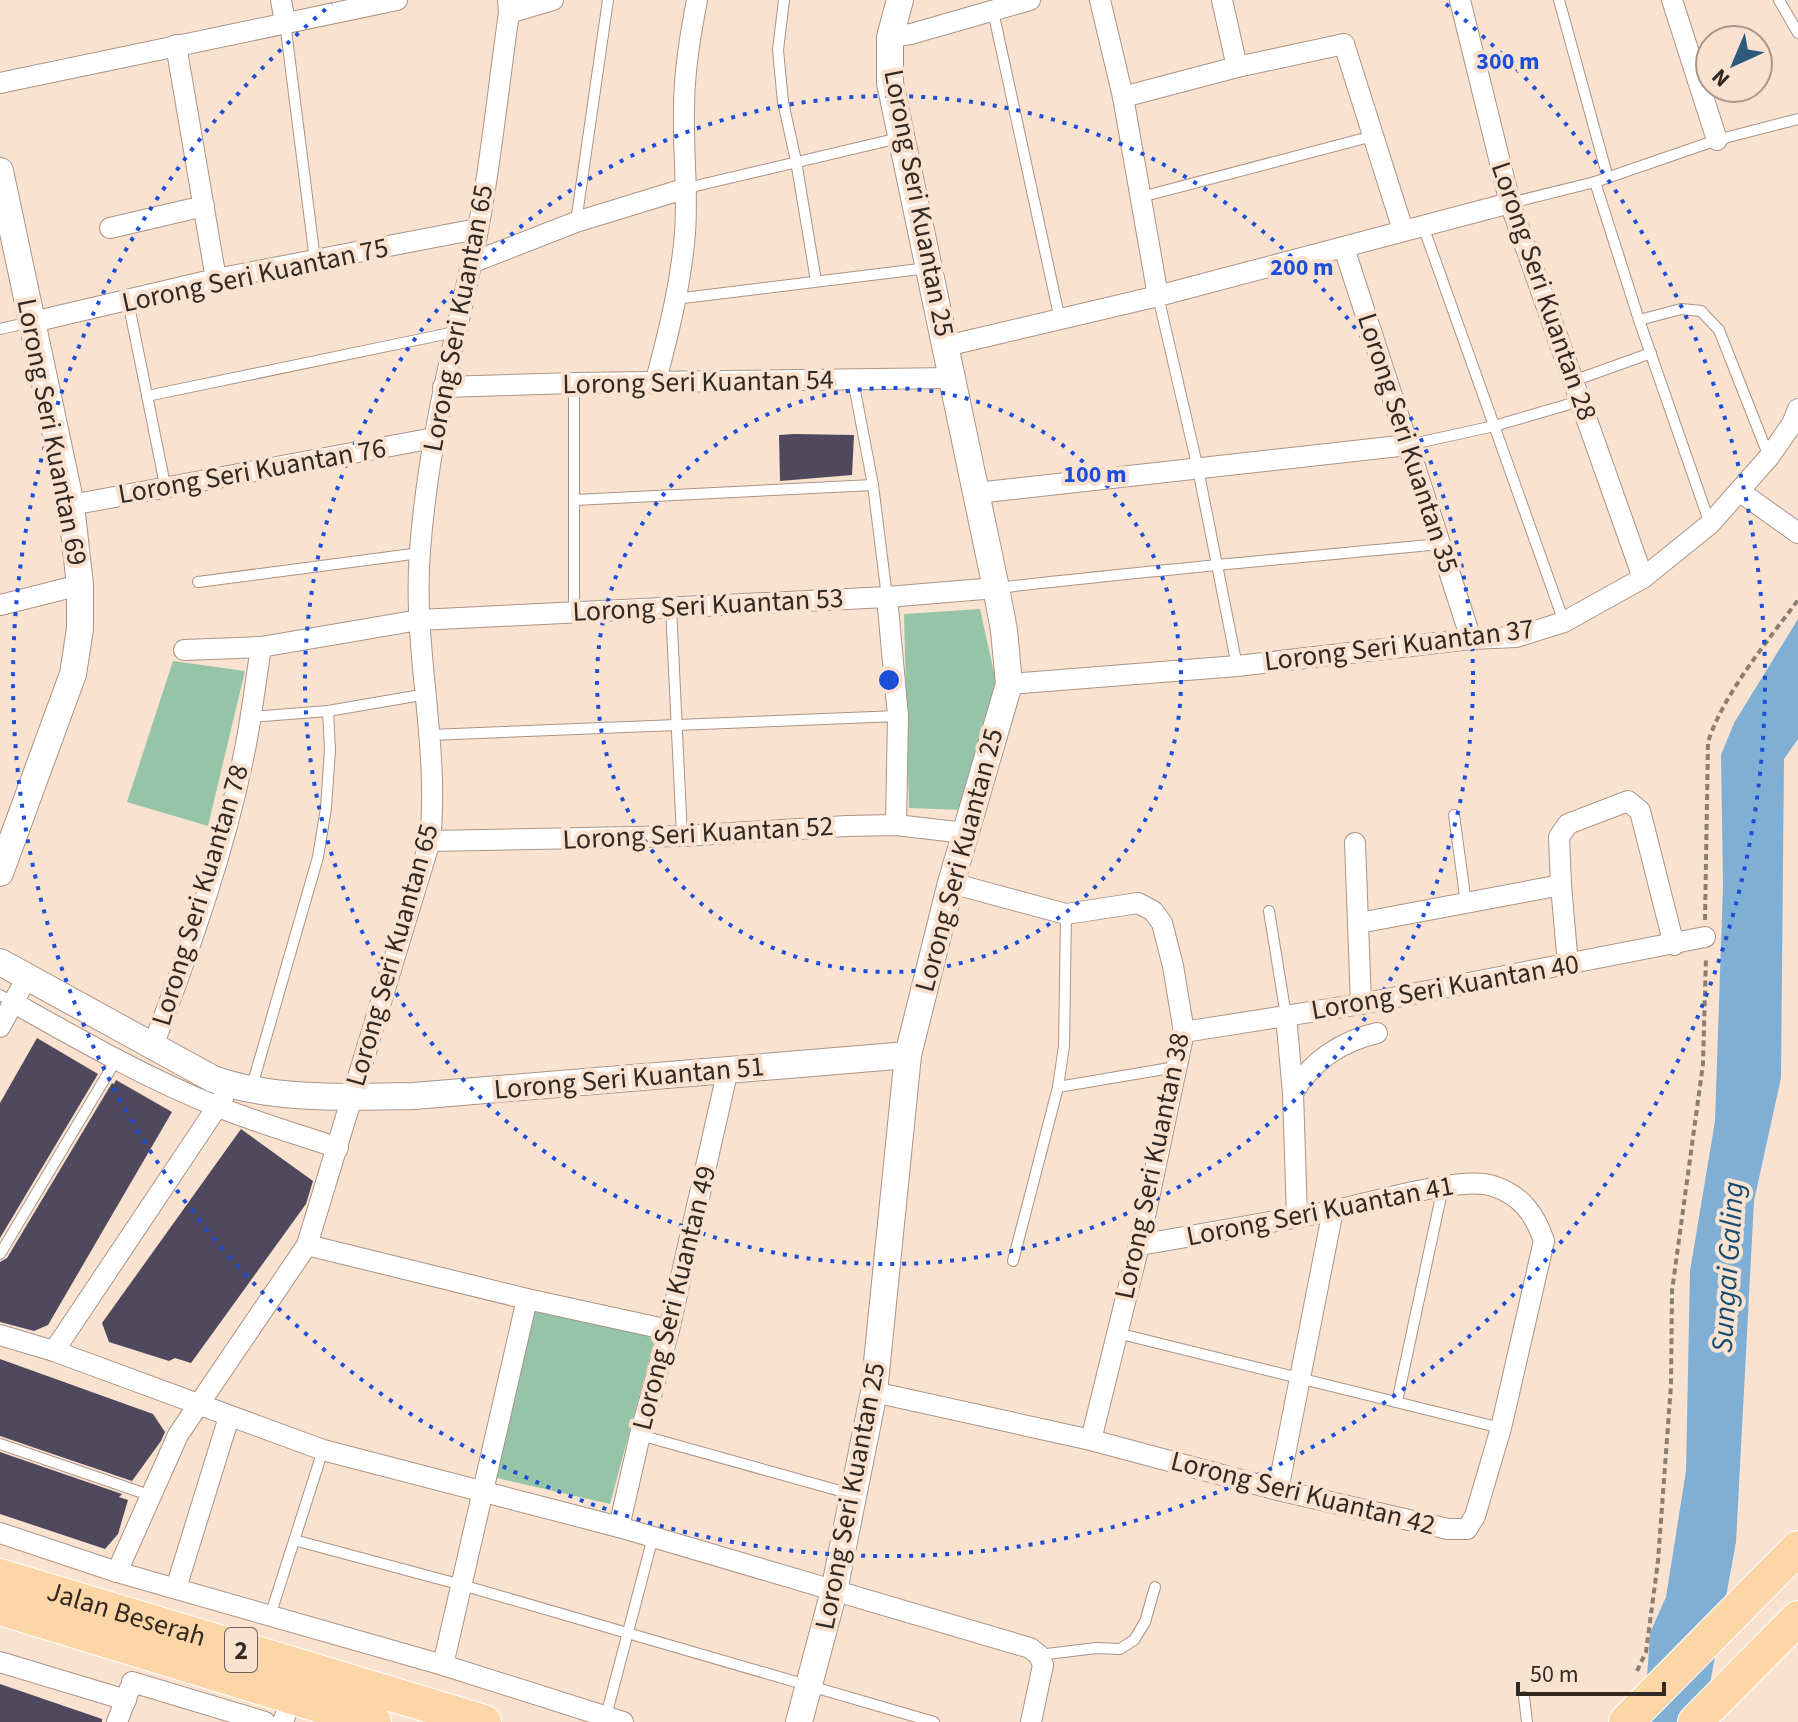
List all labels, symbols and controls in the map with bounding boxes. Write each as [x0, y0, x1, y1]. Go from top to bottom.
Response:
north arrow [1694, 24, 1774, 104]
text: 300 m [1476, 44, 1540, 79]
text: N [1704, 61, 1737, 94]
street label: Lorong Seri Kuantan 25 [873, 66, 965, 340]
street label: Lorong Seri Kuantan 28 [1481, 156, 1607, 426]
street label: Lorong Seri Kuantan 65 [412, 181, 504, 455]
street label: Lorong Seri Kuantan 75 [118, 227, 392, 323]
text: 200 m [1270, 250, 1334, 285]
street label: Lorong Seri Kuantan 69 [6, 295, 98, 569]
street label: Lorong Seri Kuantan 35 [1347, 308, 1469, 578]
street label: Lorong Seri Kuantan 54 [562, 360, 834, 404]
street label: Lorong Seri Kuantan 76 [115, 428, 389, 514]
text: 100 m [1063, 457, 1127, 492]
street label: Lorong Seri Kuantan 53 [571, 578, 845, 632]
street label: Lorong Seri Kuantan 37 [1262, 609, 1536, 681]
centre of rings [875, 666, 903, 694]
street label: Lorong Seri Kuantan 25 [905, 724, 1013, 996]
street label: Lorong Seri Kuantan 78 [141, 759, 259, 1031]
street label: Lorong Seri Kuantan 52 [561, 806, 835, 860]
street label: Lorong Seri Kuantan 65 [335, 819, 449, 1091]
street label: Lorong Seri Kuantan 40 [1308, 944, 1582, 1030]
street label: Lorong Seri Kuantan 38 [1104, 1029, 1200, 1303]
street label: Lorong Seri Kuantan 51 [492, 1046, 766, 1110]
street label: Lorong Seri Kuantan 49 [622, 1162, 726, 1434]
street label: Lorong Seri Kuantan 41 [1183, 1165, 1457, 1257]
water label: Sungai Galing [1701, 1180, 1755, 1354]
street label: Lorong Seri Kuantan 25 [804, 1359, 896, 1633]
street label: Lorong Seri Kuantan 42 [1167, 1441, 1439, 1545]
street label: Jalan Beserah [42, 1571, 211, 1657]
road number: 2 [225, 1628, 257, 1672]
scale bar [1518, 1646, 1664, 1696]
text: 50 m [1530, 1657, 1579, 1692]

